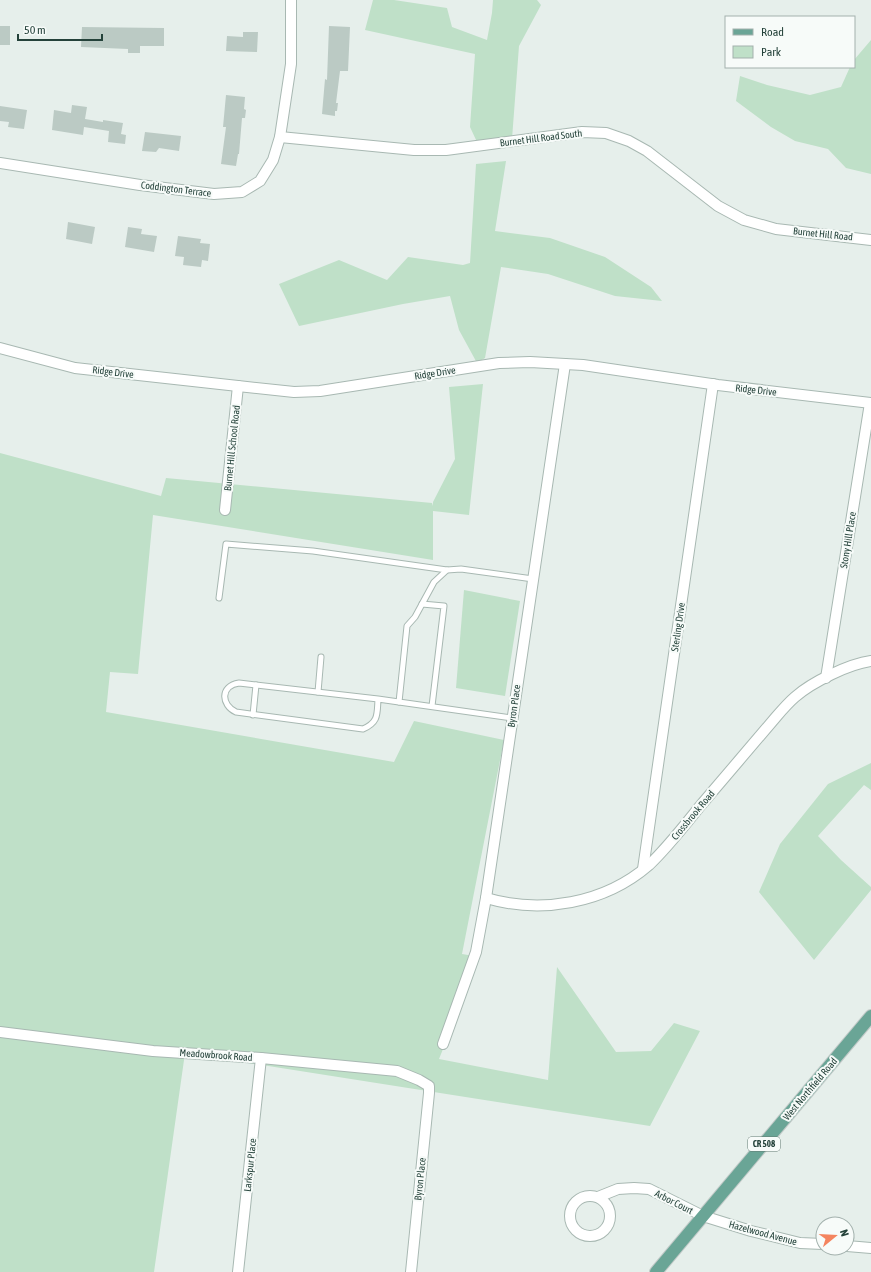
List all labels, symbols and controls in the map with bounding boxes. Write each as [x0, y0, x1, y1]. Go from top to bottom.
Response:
scale bar [18, 16, 102, 42]
legend [725, 16, 855, 68]
text: 50 m [24, 23, 46, 37]
text: Road [761, 25, 784, 39]
text: Park [761, 45, 782, 59]
street label: Burnet Hill Road South [499, 127, 583, 149]
street label: Coddington Terrace [140, 179, 212, 199]
street label: Burnet Hill Road [793, 225, 854, 243]
street label: Ridge Drive [92, 364, 135, 380]
street label: Ridge Drive [414, 364, 457, 382]
street label: Ridge Drive [735, 382, 778, 398]
street label: Burnet Hill School Road [222, 404, 242, 491]
street label: Stony Hill Place [838, 510, 858, 569]
street label: Sterling Drive [669, 601, 687, 652]
street label: Byron Place [506, 683, 523, 728]
street label: Crossbrook Road [669, 788, 717, 842]
street label: Meadowbrook Road [179, 1047, 253, 1063]
street label: West Northfield Road [781, 1055, 839, 1122]
street label: Larkspur Place [242, 1137, 258, 1192]
road number: CR 508 [748, 1137, 780, 1151]
street label: Byron Place [412, 1157, 428, 1201]
street label: Arbor Court [653, 1188, 695, 1216]
north arrow [815, 1216, 855, 1256]
street label: Hazelwood Avenue [728, 1219, 799, 1248]
text: N [838, 1228, 851, 1238]

